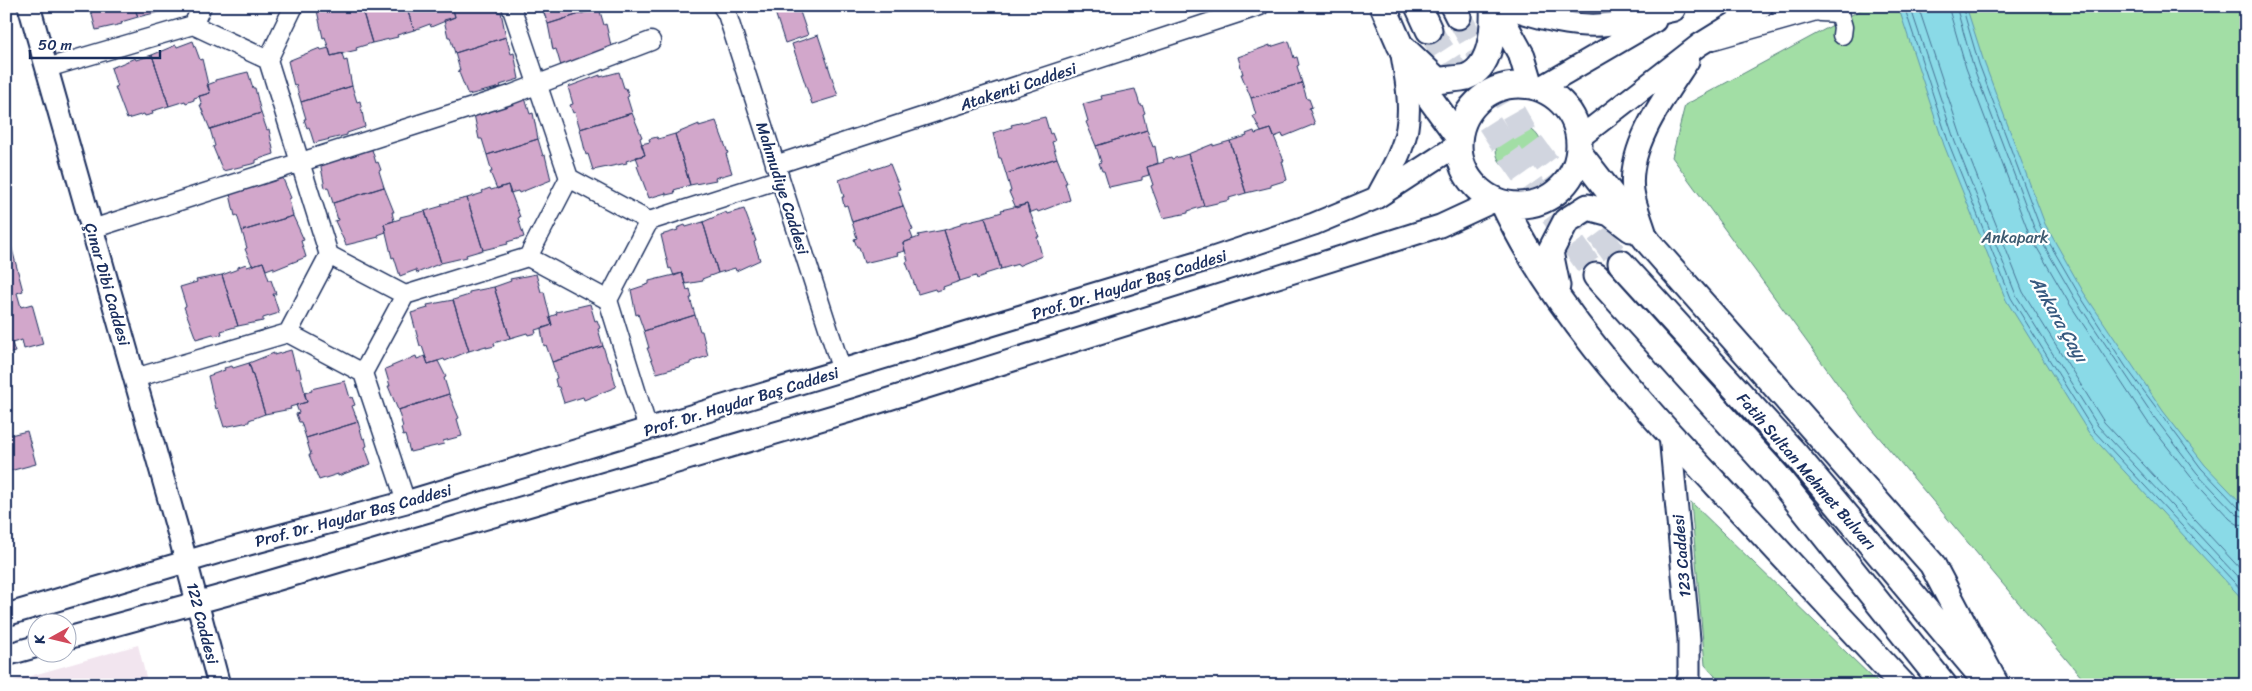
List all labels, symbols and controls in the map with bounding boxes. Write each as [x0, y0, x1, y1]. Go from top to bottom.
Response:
scale bar [30, 28, 160, 60]
text: 50 m [38, 32, 73, 58]
street label: Atakenti Caddesi [955, 54, 1081, 119]
street label: Mahmudiye Caddesi [747, 118, 818, 259]
street label: Çınar Dibi Caddesi [76, 219, 139, 350]
park label: Ankapark [1980, 223, 2049, 252]
street label: Prof. Dr. Haydar Baş Caddesi [1028, 241, 1231, 328]
water label: Ankara Çayı [2021, 269, 2098, 370]
street label: Prof. Dr. Haydar Baş Caddesi [640, 358, 843, 445]
street label: Fatih Sultan Mehmet Bulvarı [1729, 386, 1884, 557]
street label: Prof. Dr. Haydar Baş Caddesi [251, 475, 455, 556]
street label: 123 Caddesi [1663, 513, 1700, 599]
street label: 122 Caddesi [178, 579, 227, 668]
north arrow [28, 614, 78, 664]
text: K [26, 632, 53, 647]

